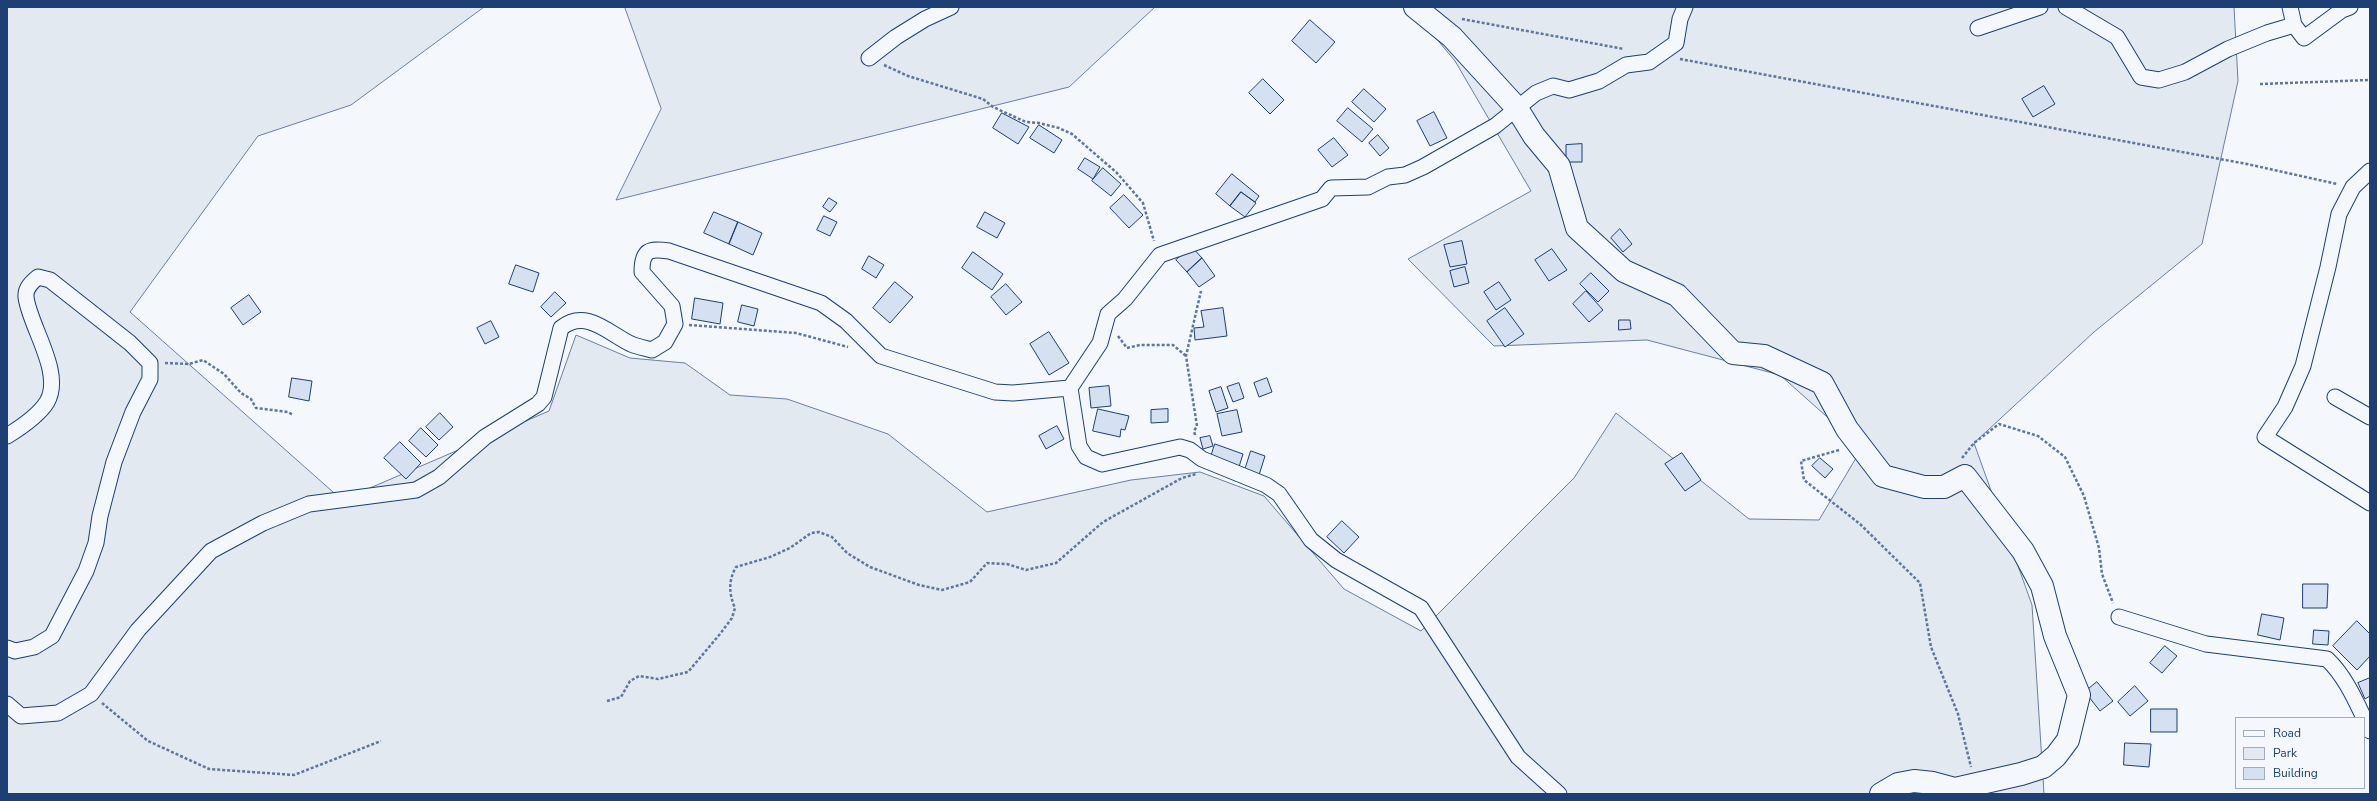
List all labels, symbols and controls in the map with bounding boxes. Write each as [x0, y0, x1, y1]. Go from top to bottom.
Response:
legend [2235, 717, 2365, 789]
text: Road [2273, 725, 2301, 741]
text: Park [2273, 745, 2297, 761]
text: Building [2273, 765, 2318, 781]

